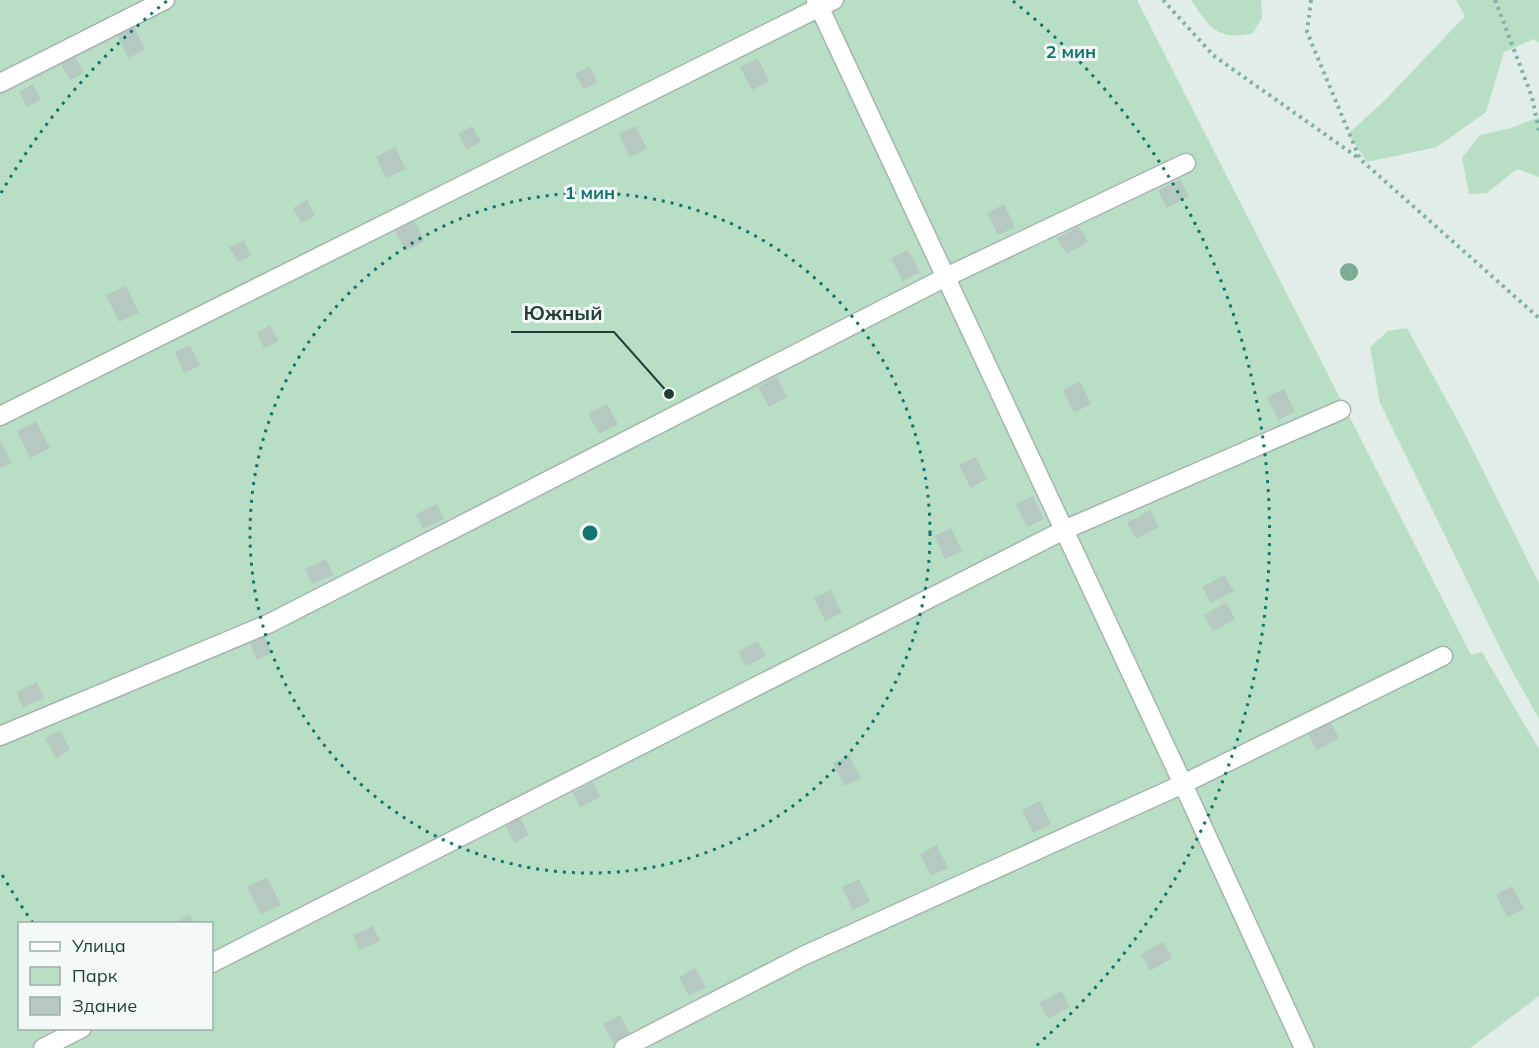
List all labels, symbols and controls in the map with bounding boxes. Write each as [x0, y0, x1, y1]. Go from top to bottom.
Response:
text: 2 мин [1046, 40, 1096, 63]
text: 1 мин [565, 181, 615, 204]
callout: Южный [511, 294, 614, 332]
text: Южный [524, 300, 602, 325]
centre of rings [580, 523, 600, 543]
legend [18, 922, 213, 1030]
text: Улица [71, 934, 126, 957]
text: Парк [72, 964, 118, 987]
text: Здание [72, 994, 137, 1017]

